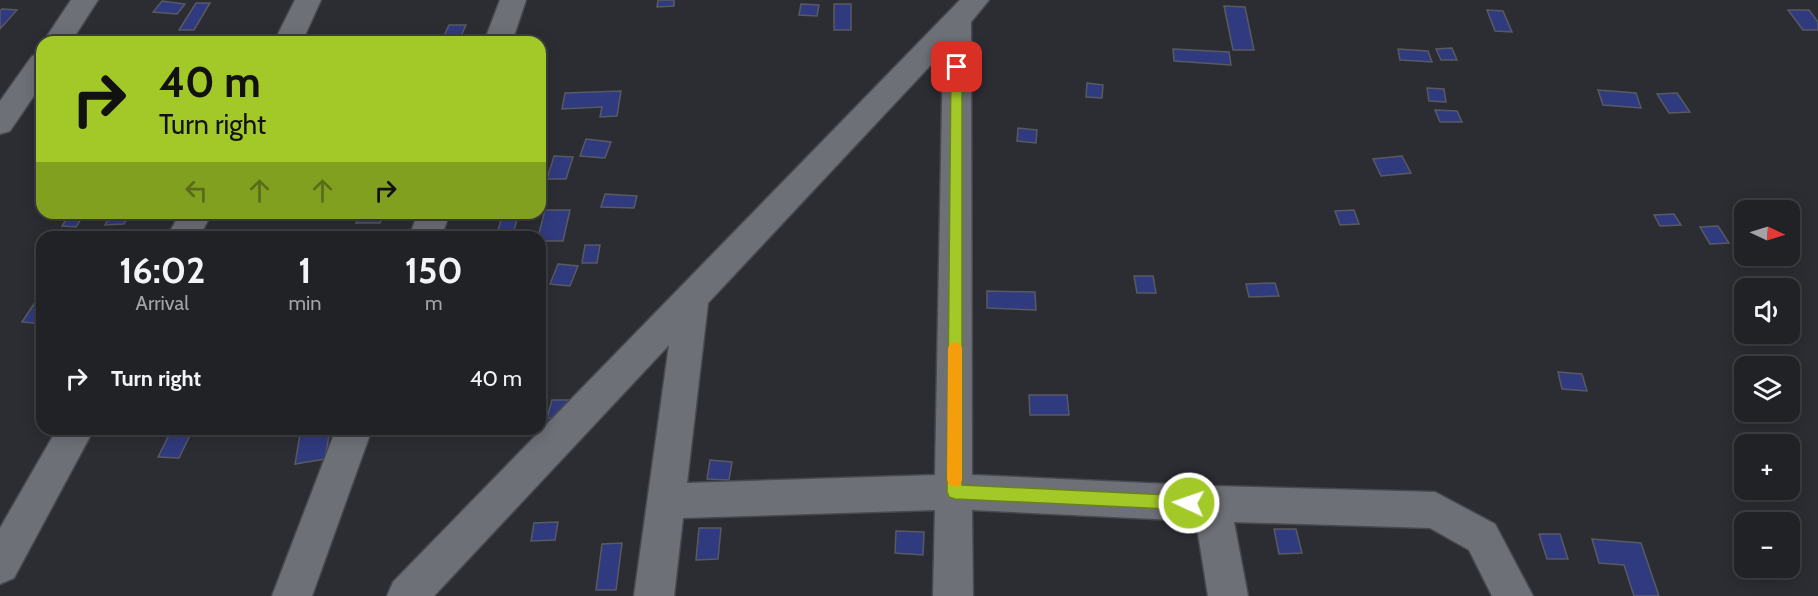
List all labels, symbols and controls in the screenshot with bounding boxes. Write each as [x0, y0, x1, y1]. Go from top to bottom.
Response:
pin [931, 41, 982, 92]
icon: arrive [940, 50, 973, 83]
text: 40 m [159, 56, 261, 108]
icon: right [60, 60, 138, 138]
text: Turn right [159, 108, 266, 141]
icon: left [180, 174, 213, 207]
icon: ahead [243, 174, 276, 207]
icon: ahead [306, 174, 339, 207]
icon: right [369, 174, 402, 207]
north arrow [1734, 200, 1800, 266]
map controls [1734, 200, 1800, 578]
text: 16:02 [119, 248, 205, 292]
text: 1 [298, 248, 312, 292]
text: 150 [405, 248, 463, 292]
button: sound [1734, 278, 1800, 344]
text: Arrival [136, 291, 189, 315]
text: min [288, 291, 321, 315]
text: m [425, 291, 442, 315]
button: layers [1734, 356, 1800, 422]
icon: right [60, 362, 93, 395]
text: Turn right [111, 365, 201, 392]
text: 40 m [470, 365, 522, 392]
button: + [1734, 434, 1800, 500]
position arrow [1157, 471, 1221, 535]
button: − [1734, 512, 1800, 578]

